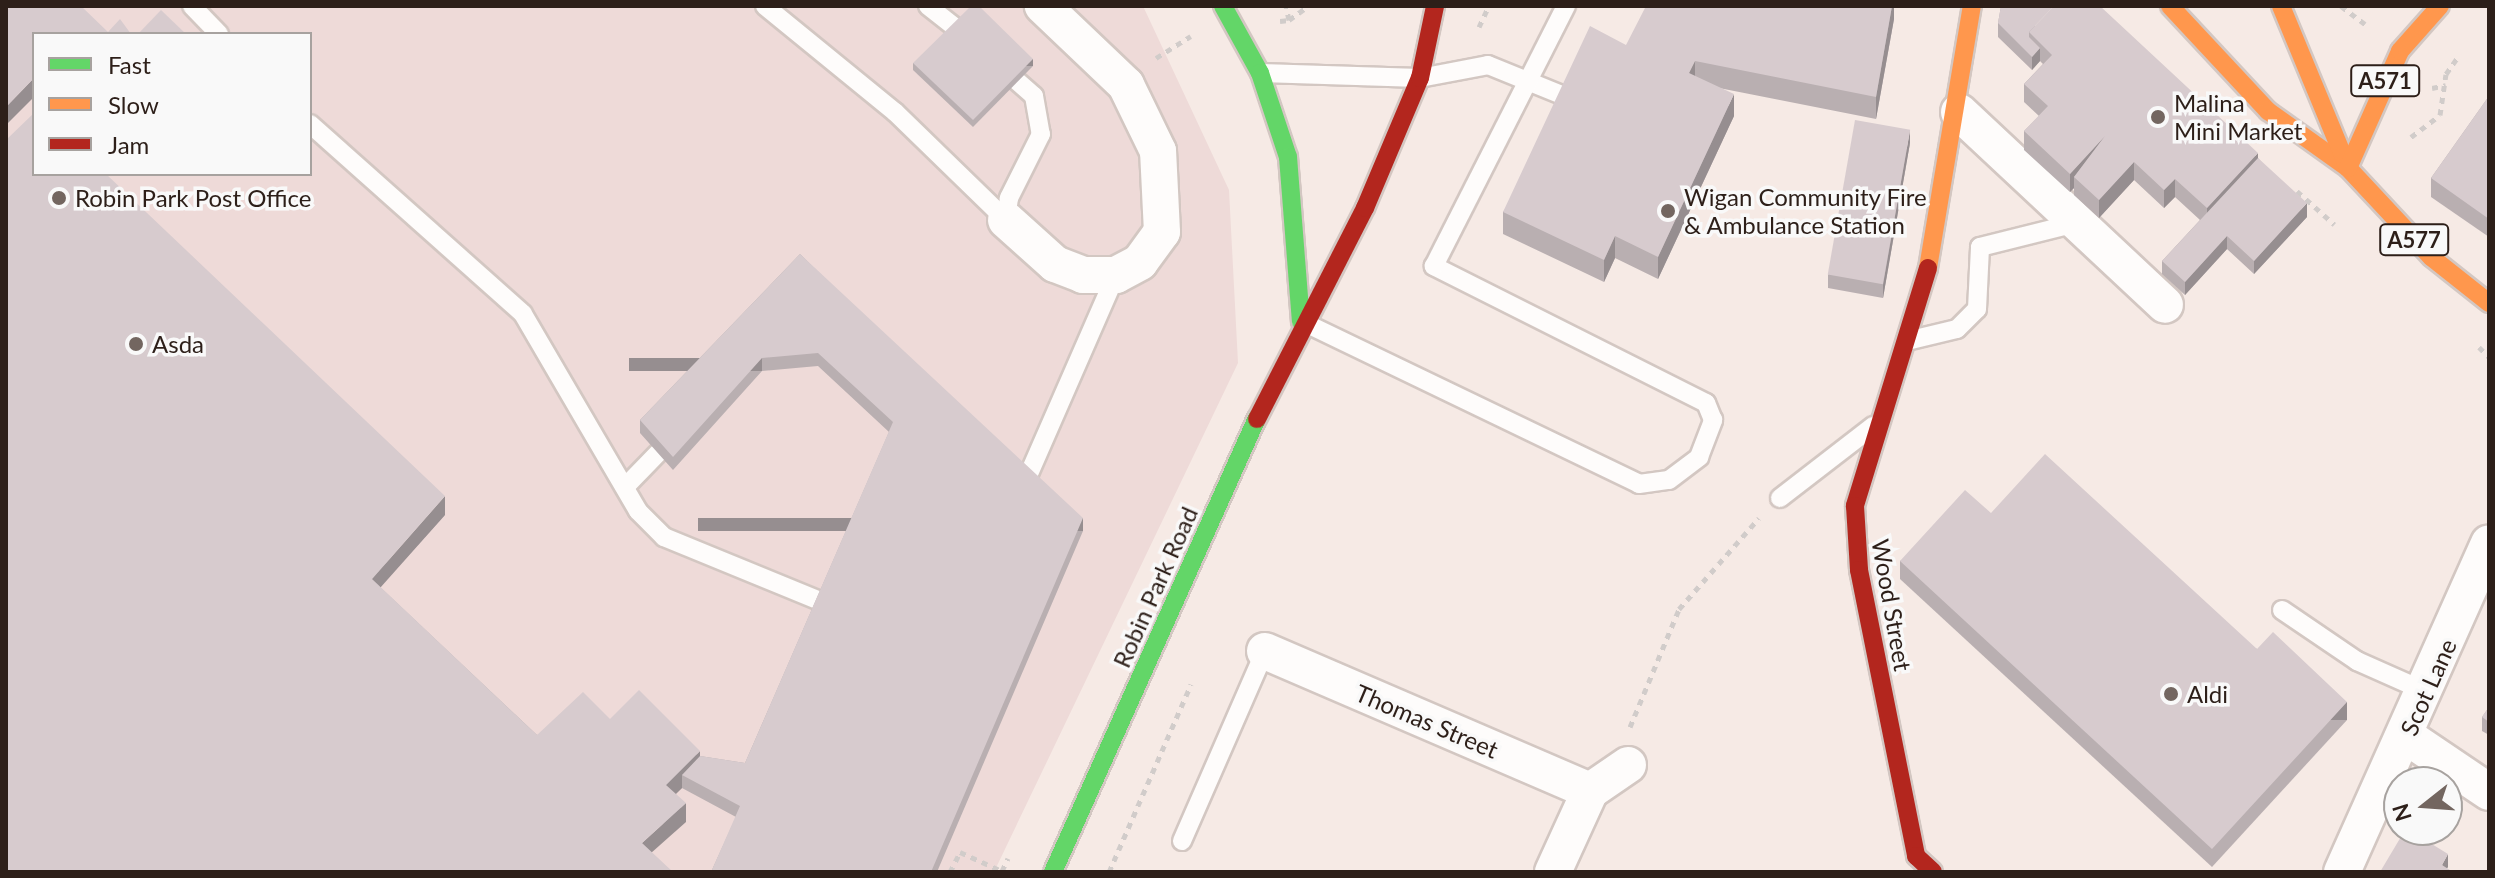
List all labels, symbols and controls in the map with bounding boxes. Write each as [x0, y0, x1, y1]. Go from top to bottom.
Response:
legend [32, 32, 312, 176]
text: Fast [108, 50, 151, 79]
road number: A571 [2349, 63, 2421, 99]
place label: Malina Mini Market [2174, 89, 2302, 145]
text: Slow [108, 90, 159, 119]
marker: Malina Mini Market [2149, 108, 2167, 126]
text: Jam [108, 130, 149, 159]
place label: Wigan Community Fire & Ambulance Station [1684, 183, 1927, 239]
place label: Robin Park Post Office [75, 184, 311, 212]
marker: Robin Park Post Office [50, 189, 68, 207]
marker: Wigan Community Fire & Ambulance Station [1659, 202, 1677, 220]
road number: A577 [2378, 222, 2450, 258]
place label: Asda [152, 330, 204, 358]
marker: Asda [127, 335, 145, 353]
street label: Robin Park Road [1107, 502, 1203, 672]
street label: Wood Street [1866, 537, 1918, 673]
street label: Scot Lane [2394, 634, 2462, 740]
street label: Thomas Street [1351, 678, 1503, 764]
place label: Aldi [2187, 680, 2228, 708]
marker: Aldi [2162, 685, 2180, 703]
north arrow [2383, 766, 2463, 846]
text: N [2386, 801, 2417, 825]

